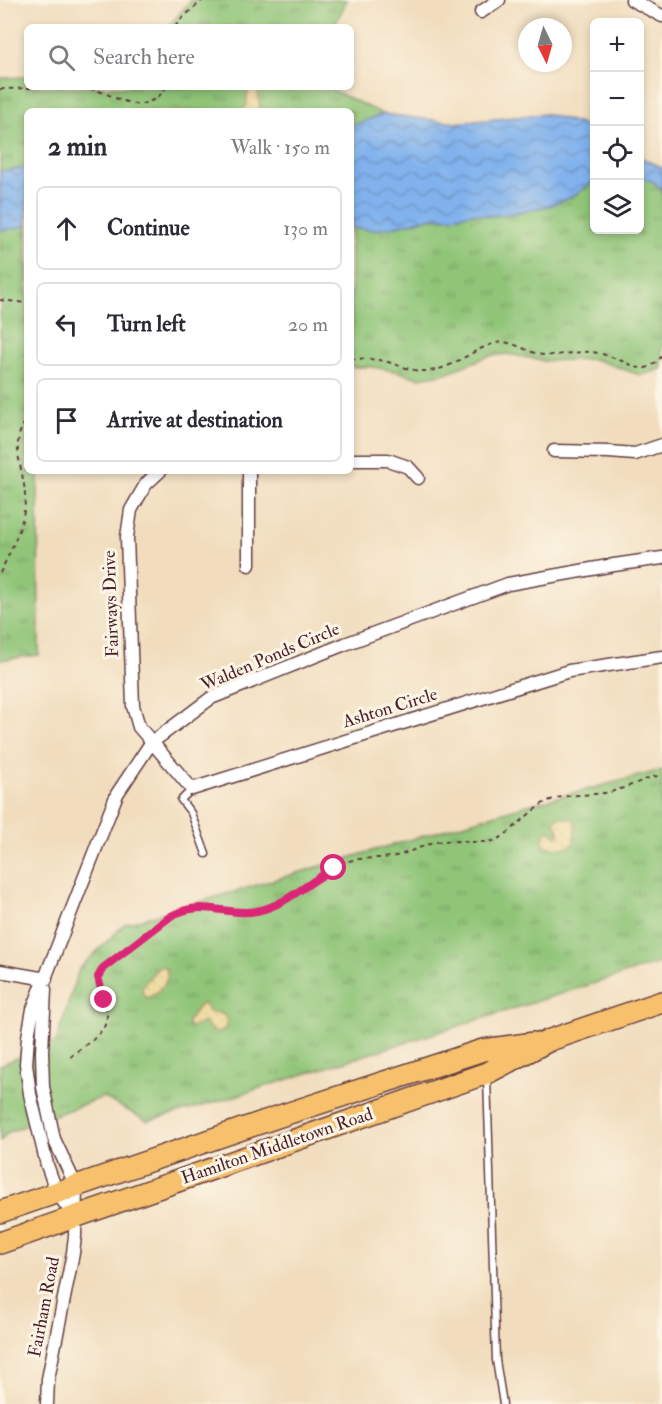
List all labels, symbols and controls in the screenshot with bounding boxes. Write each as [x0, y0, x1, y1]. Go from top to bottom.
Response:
north arrow [518, 18, 572, 72]
map controls [590, 18, 644, 234]
button: + [590, 18, 644, 72]
search box [24, 24, 354, 90]
icon: search [45, 41, 78, 74]
text: Search here [93, 43, 195, 71]
button: − [590, 72, 644, 126]
button: locate [590, 126, 644, 180]
text: 2 min [48, 131, 107, 163]
text: Walk · 150 m [230, 135, 330, 160]
button: layers [590, 180, 644, 234]
icon: ahead [50, 212, 83, 245]
text: Continue [107, 214, 190, 242]
text: 130 m [283, 216, 328, 241]
icon: left [50, 308, 83, 341]
text: Turn left [107, 310, 186, 338]
text: 20 m [288, 312, 328, 337]
icon: arrive [50, 404, 83, 437]
text: Arrive at destination [107, 406, 283, 434]
street label: Fairways Drive [98, 550, 124, 658]
street label: Walden Ponds Circle [196, 617, 343, 697]
street label: Ashton Circle [339, 683, 441, 734]
route start [320, 854, 346, 880]
route end [90, 986, 116, 1012]
street label: Hamilton Middletown Road [178, 1102, 376, 1190]
street label: Fairham Road [23, 1255, 65, 1359]

